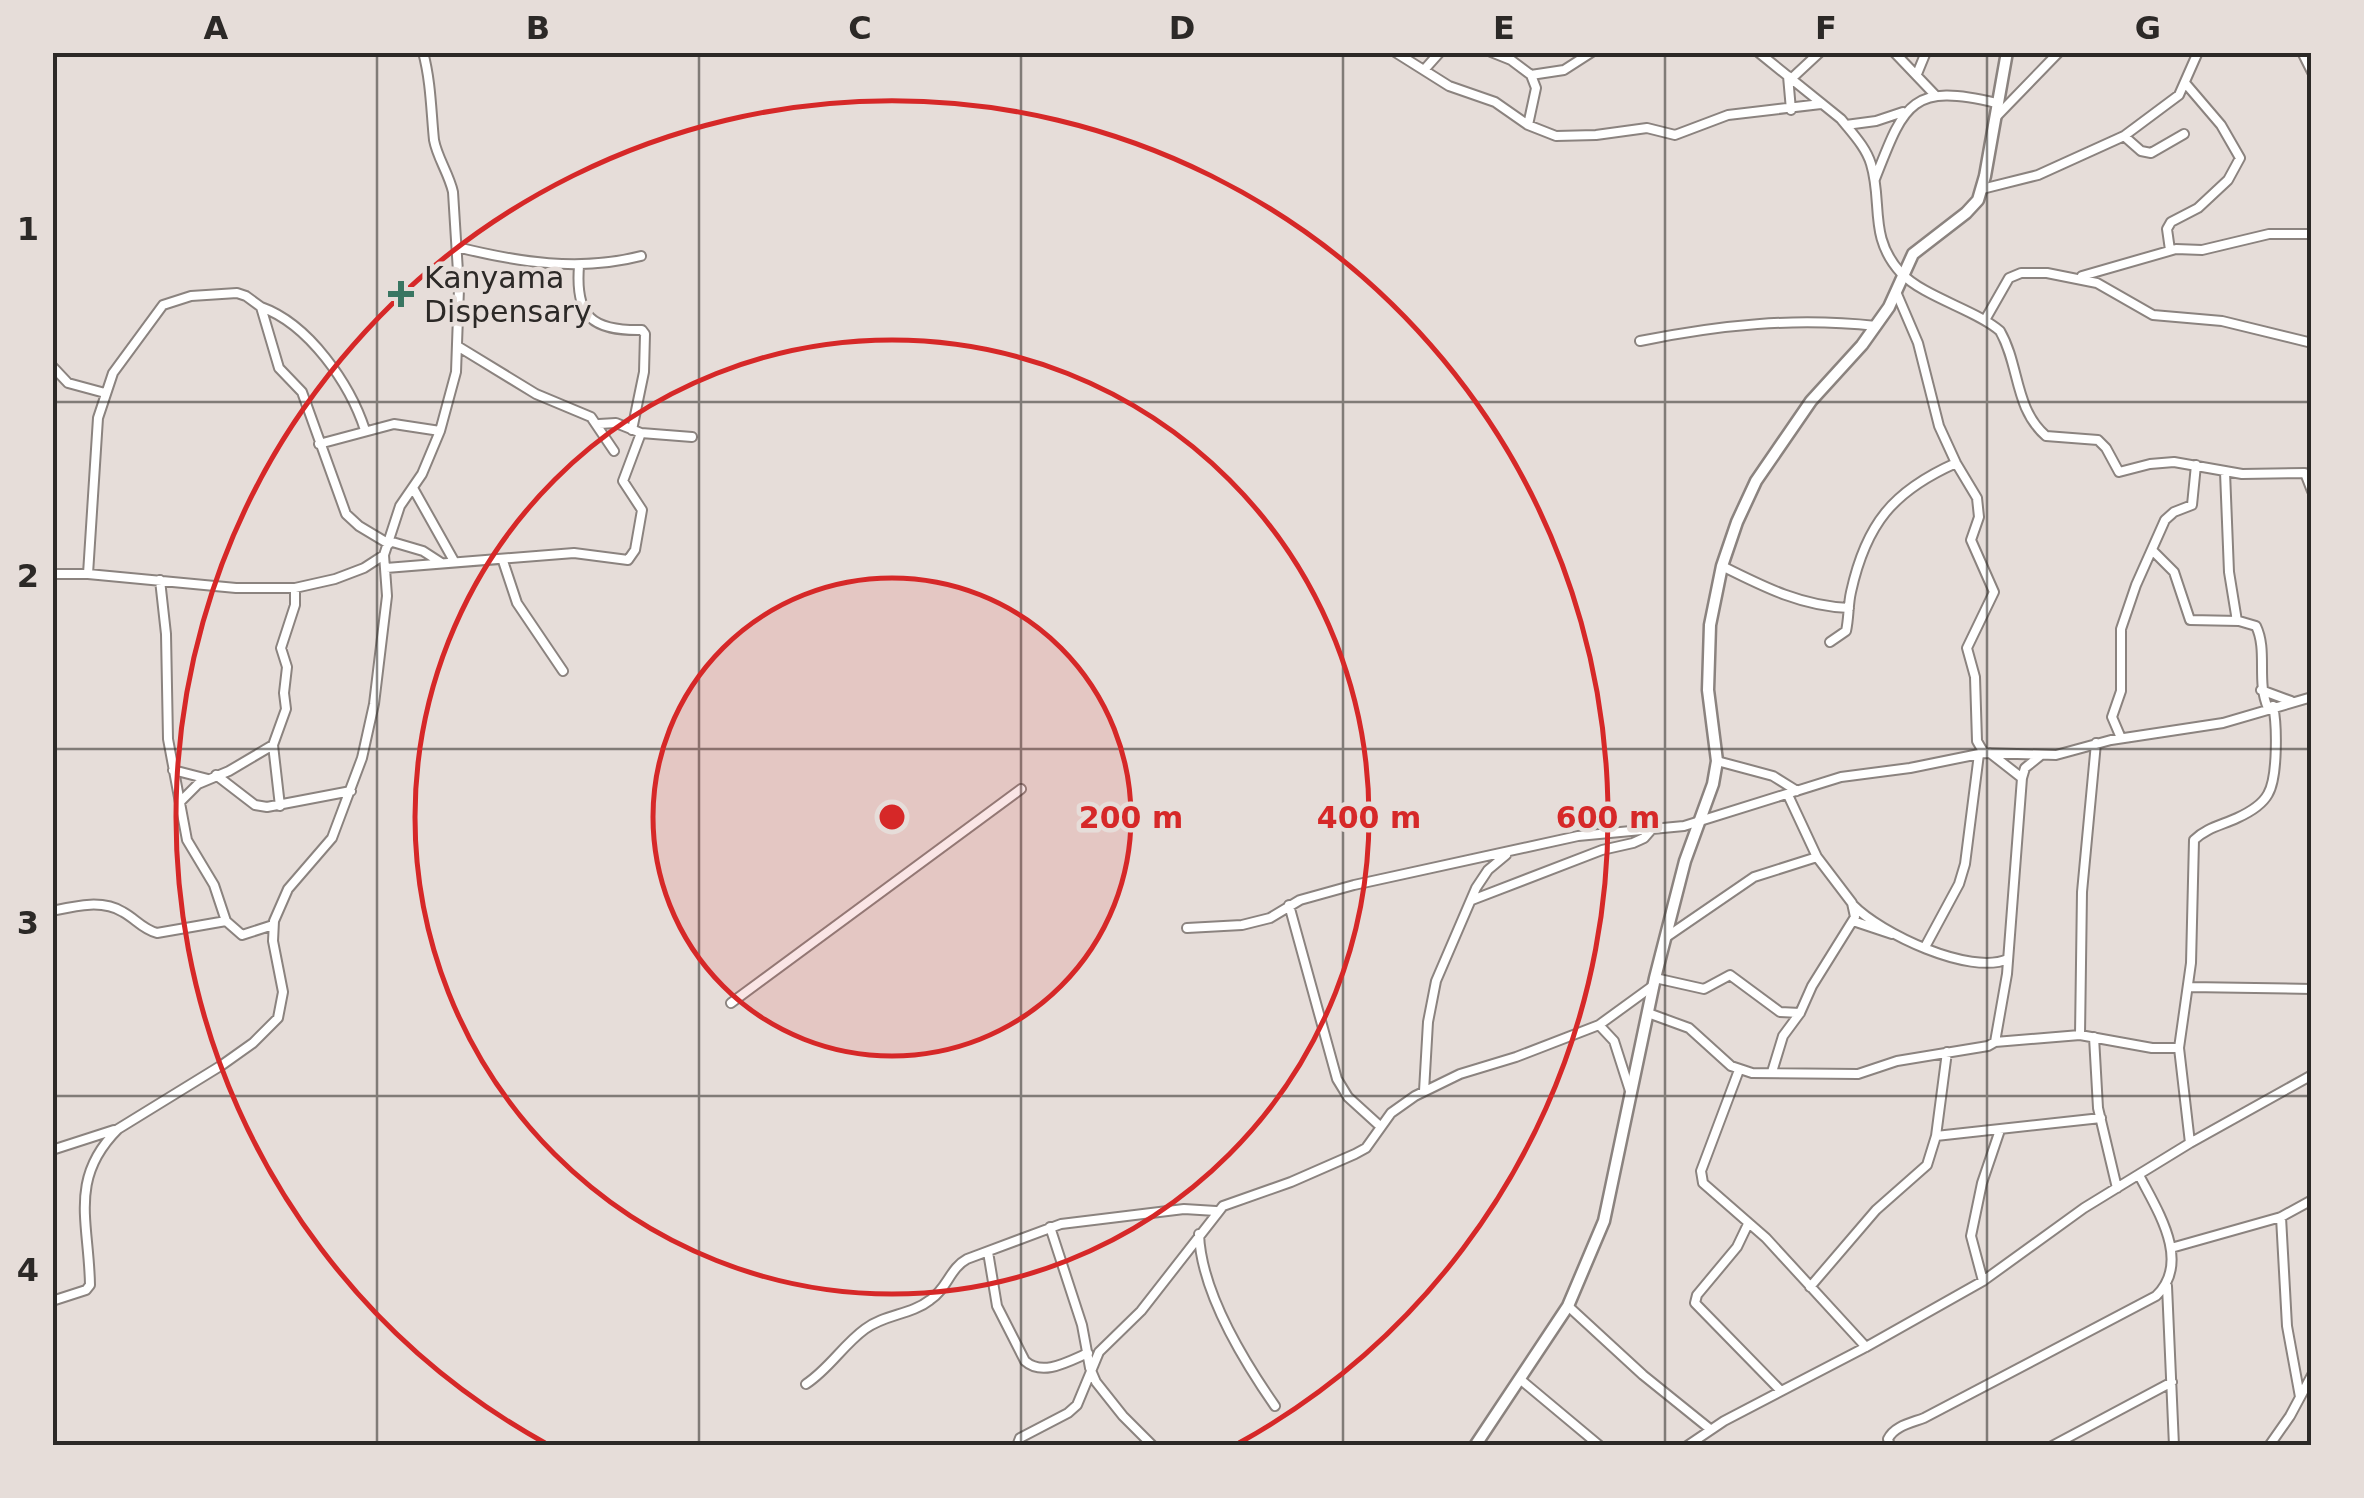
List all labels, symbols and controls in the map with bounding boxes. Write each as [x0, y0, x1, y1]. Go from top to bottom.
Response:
text: A [204, 9, 229, 47]
text: B [526, 9, 550, 47]
text: C [848, 9, 872, 47]
text: D [1169, 9, 1195, 47]
text: E [1493, 9, 1515, 47]
text: F [1815, 9, 1837, 47]
text: G [2135, 9, 2161, 47]
text: 1 [17, 210, 39, 248]
place label: Kanyama Dispensary [424, 260, 592, 329]
marker: Kanyama Dispensary [388, 281, 414, 307]
text: 2 [17, 557, 39, 595]
centre of rings [874, 799, 910, 835]
text: 200 m [1079, 800, 1183, 835]
text: 400 m [1317, 800, 1421, 835]
text: 600 m [1556, 800, 1660, 835]
text: 3 [17, 904, 39, 942]
text: 4 [17, 1251, 39, 1289]

